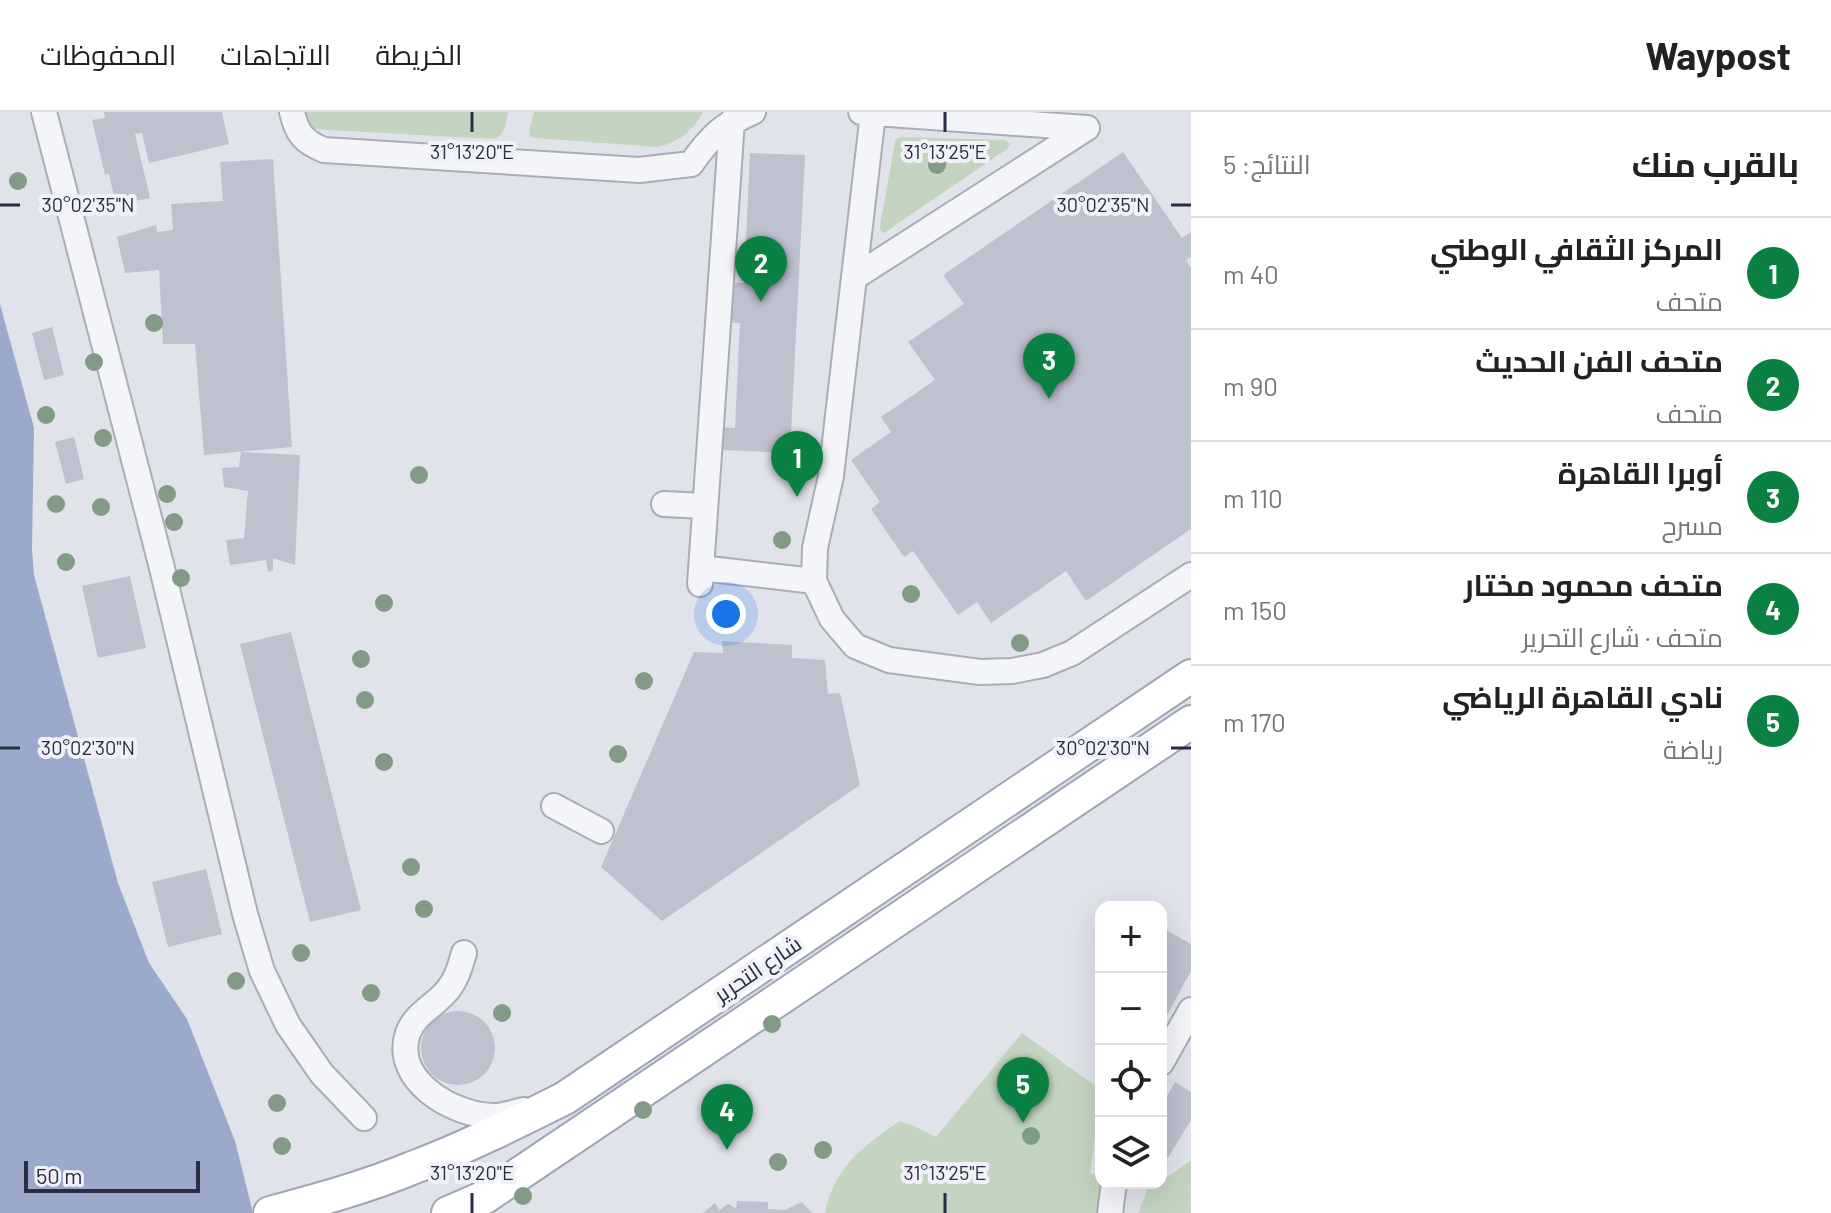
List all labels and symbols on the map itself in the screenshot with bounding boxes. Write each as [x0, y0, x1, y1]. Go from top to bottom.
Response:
text: 31°13'20"E [430, 139, 514, 163]
text: 31°13'25"E [903, 139, 987, 163]
text: 30°02'35"N [41, 192, 135, 216]
text: 30°02'35"N [1056, 192, 1150, 216]
pin: 2 [735, 236, 787, 302]
pin: 3 [1023, 333, 1075, 399]
pin: 1 [771, 431, 823, 497]
your location [706, 594, 746, 634]
text: 30°02'30"N [41, 735, 135, 759]
text: 30°02'30"N [1056, 735, 1150, 759]
street label: شارع التحرير [707, 929, 807, 1010]
pin: 5 [997, 1057, 1049, 1123]
pin: 4 [701, 1084, 753, 1150]
scale bar [24, 1157, 200, 1193]
text: 31°13'20"E [430, 1160, 514, 1184]
text: 31°13'25"E [903, 1160, 987, 1184]

